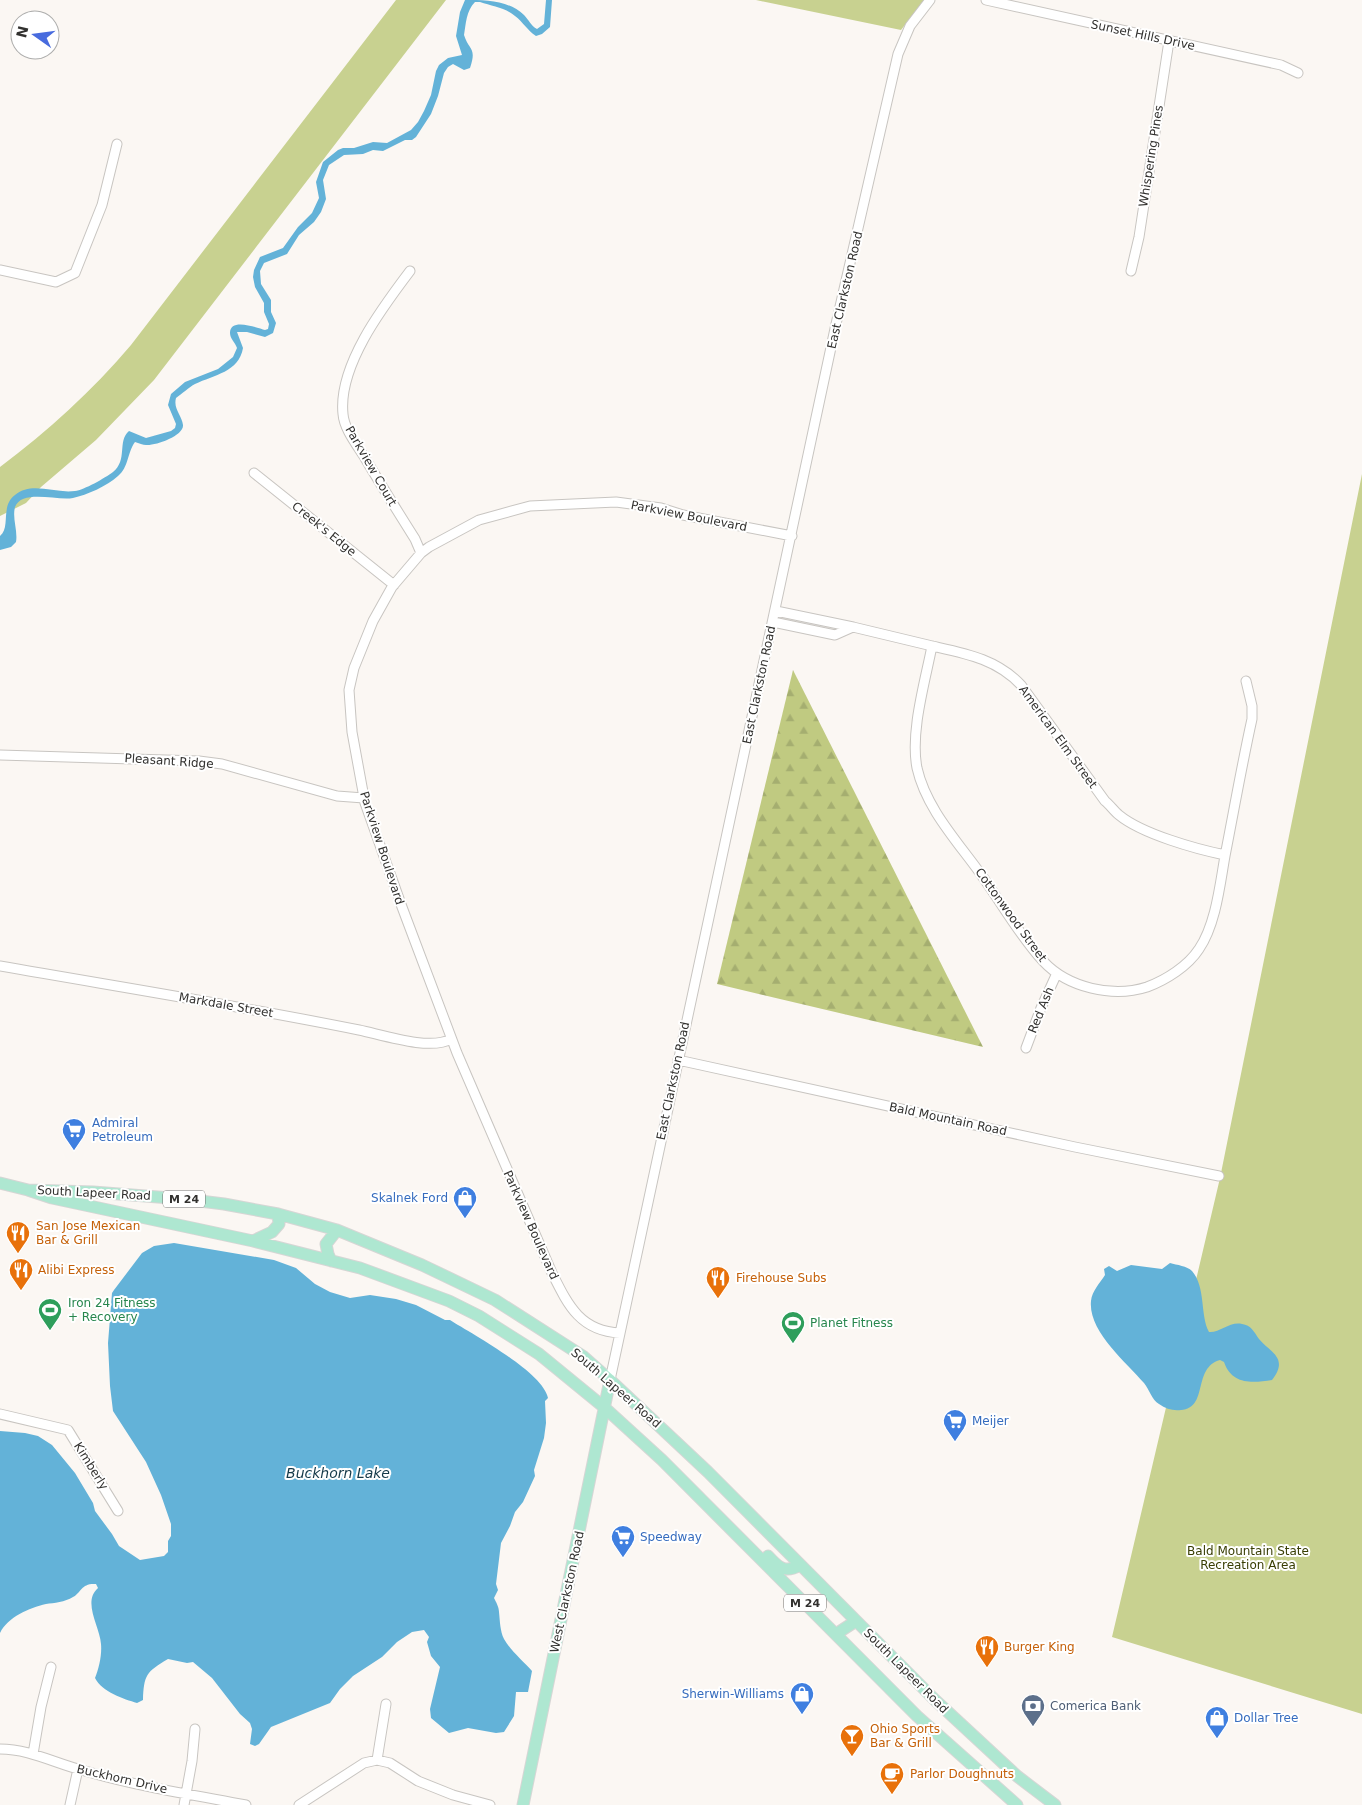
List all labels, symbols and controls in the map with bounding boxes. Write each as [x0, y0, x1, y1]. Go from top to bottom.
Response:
north arrow [10, 10, 60, 60]
street label: Sunset Hills Drive [1090, 17, 1196, 53]
text: N [13, 24, 32, 39]
street label: Whispering Pines [1136, 104, 1166, 208]
street label: East Clarkston Road [825, 230, 865, 350]
street label: Parkview Court [342, 423, 400, 509]
street label: Parkview Boulevard [630, 498, 748, 534]
street label: Creek's Edge [289, 499, 359, 559]
street label: East Clarkston Road [740, 625, 778, 745]
street label: American Elm Street [1016, 683, 1100, 791]
street label: Pleasant Ridge [124, 751, 214, 771]
street label: Parkview Boulevard [357, 790, 407, 906]
street label: Cottonwood Street [972, 865, 1050, 965]
street label: Red Ash [1025, 985, 1057, 1035]
street label: Markdale Street [178, 990, 275, 1020]
street label: East Clarkston Road [654, 1021, 692, 1141]
street label: Bald Mountain Road [888, 1100, 1008, 1138]
place label: Admiral Petroleum [92, 1116, 153, 1144]
supermarket icon: Admiral Petroleum [61, 1117, 87, 1151]
street label: Parkview Boulevard [501, 1168, 561, 1282]
street label: South Lapeer Road [37, 1183, 151, 1203]
shop icon: Skalnek Ford [452, 1185, 478, 1219]
road number: M 24 [163, 1190, 205, 1208]
place label: Skalnek Ford [371, 1191, 448, 1205]
place label: San Jose Mexican Bar & Grill [36, 1219, 140, 1247]
restaurant icon: San Jose Mexican Bar & Grill [5, 1220, 31, 1254]
restaurant icon: Alibi Express [8, 1257, 34, 1291]
place label: Alibi Express [38, 1263, 115, 1277]
restaurant icon: Firehouse Subs [705, 1265, 731, 1299]
place label: Firehouse Subs [736, 1271, 827, 1285]
place label: Iron 24 Fitness + Recovery [68, 1296, 156, 1324]
sports icon: Iron 24 Fitness + Recovery [37, 1297, 63, 1331]
sports icon: Planet Fitness [780, 1310, 806, 1344]
place label: Planet Fitness [810, 1316, 893, 1330]
street label: South Lapeer Road [568, 1345, 664, 1431]
supermarket icon: Meijer [942, 1408, 968, 1442]
place label: Meijer [972, 1414, 1009, 1428]
street label: Kimberly [71, 1440, 111, 1492]
water label: Buckhorn Lake [286, 1465, 390, 1481]
supermarket icon: Speedway [610, 1524, 636, 1558]
street label: West Clarkston Road [547, 1530, 587, 1654]
place label: Speedway [640, 1530, 702, 1544]
park label: Bald Mountain State Recreation Area [1187, 1544, 1309, 1572]
road number: M 24 [784, 1595, 826, 1612]
street label: South Lapeer Road [861, 1626, 951, 1716]
restaurant icon: Burger King [974, 1634, 1000, 1668]
place label: Burger King [1004, 1640, 1075, 1654]
shop icon: Sherwin-Williams [789, 1681, 815, 1715]
place label: Sherwin-Williams [682, 1687, 784, 1701]
bank icon: Comerica Bank [1020, 1693, 1046, 1727]
place label: Comerica Bank [1050, 1699, 1141, 1713]
shop icon: Dollar Tree [1204, 1705, 1230, 1739]
place label: Dollar Tree [1234, 1711, 1298, 1725]
place label: Ohio Sports Bar & Grill [870, 1722, 940, 1750]
bar icon: Ohio Sports Bar & Grill [839, 1723, 865, 1757]
cafe icon: Parlor Doughnuts [879, 1761, 905, 1795]
street label: Buckhorn Drive [75, 1762, 169, 1796]
place label: Parlor Doughnuts [910, 1767, 1014, 1781]

